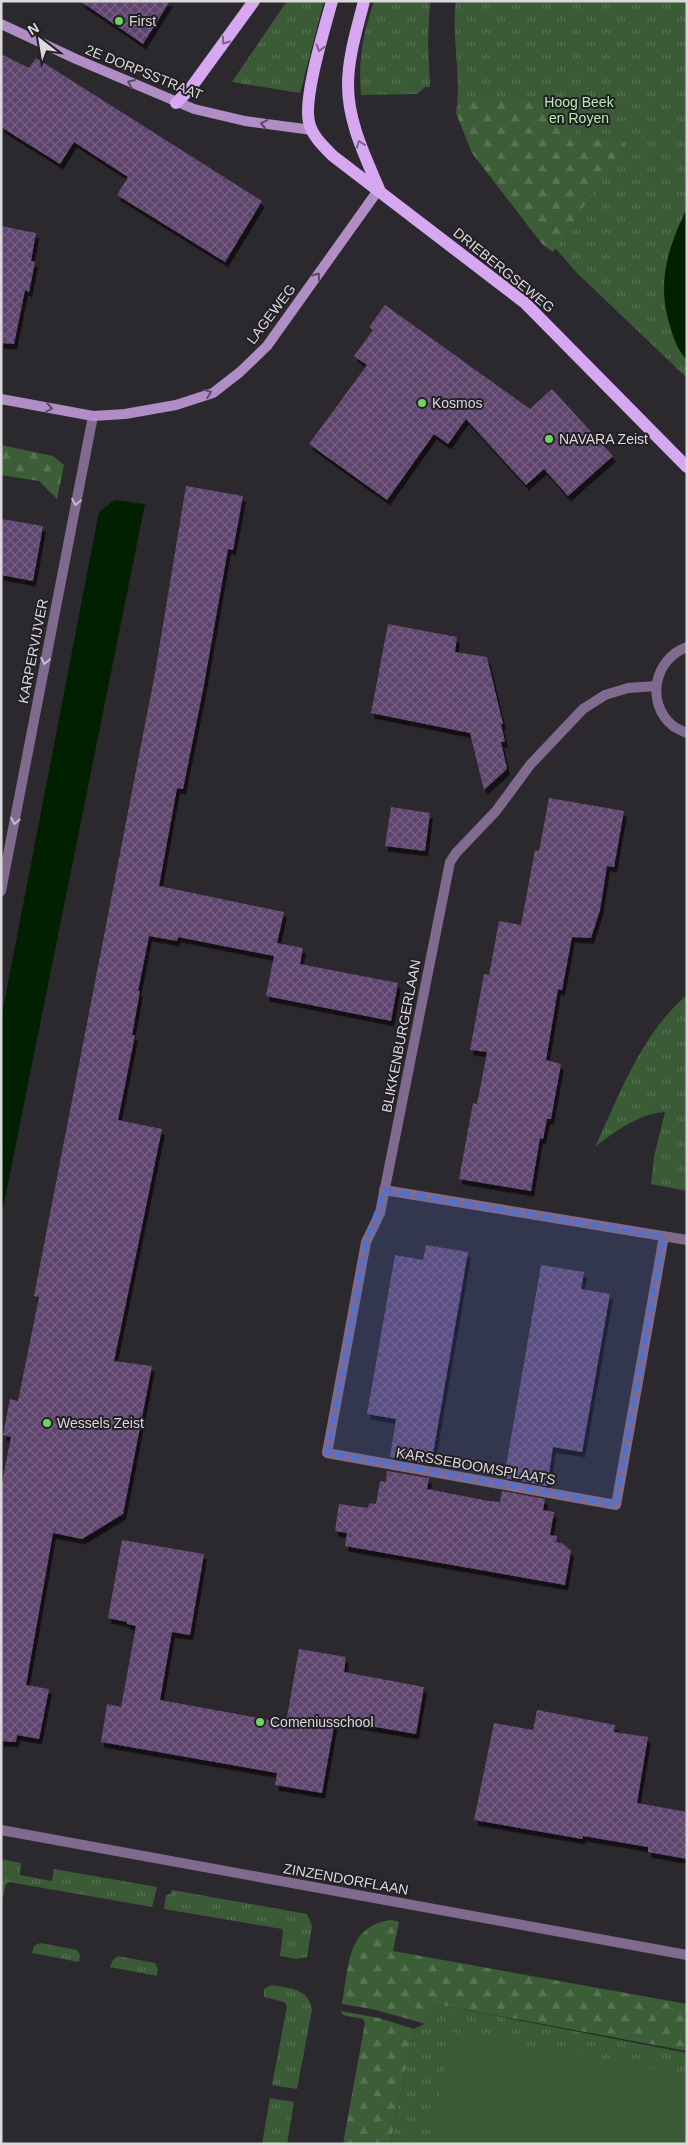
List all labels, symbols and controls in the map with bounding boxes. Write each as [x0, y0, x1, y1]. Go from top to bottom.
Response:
place label: First [129, 13, 156, 29]
north arrow [15, 15, 65, 65]
marker: First [113, 15, 125, 27]
text: N [25, 19, 42, 38]
one-way arrow [222, 35, 231, 45]
street label: 2E DORPSSTRAAT [83, 41, 205, 103]
one-way arrow [315, 44, 325, 52]
one-way arrow [127, 79, 136, 90]
park label: Hoog Beek en Royen [544, 94, 615, 126]
one-way arrow [259, 120, 268, 130]
one-way arrow [356, 140, 366, 149]
street label: DRIEBERGSEWEG [450, 224, 558, 316]
one-way arrow [311, 272, 320, 282]
street label: LAGEWEG [243, 281, 299, 347]
one-way arrow [203, 389, 212, 400]
place label: Kosmos [432, 395, 483, 411]
marker: Kosmos [416, 397, 428, 409]
one-way arrow [45, 402, 54, 412]
place label: NAVARA Zeist [559, 431, 648, 447]
marker: NAVARA Zeist [543, 433, 555, 445]
one-way arrow [71, 497, 81, 506]
street label: KARPERVIJVER [15, 597, 51, 705]
one-way arrow [40, 657, 51, 666]
one-way arrow [10, 817, 20, 825]
street label: BLIKKENBURGERLAAN [378, 958, 424, 1114]
place label: Wessels Zeist [57, 1415, 144, 1431]
marker: Wessels Zeist [41, 1417, 53, 1429]
street label: KARSSEBOOMSPLAATS [395, 1444, 557, 1488]
place label: Comeniusschool [270, 1714, 374, 1730]
marker: Comeniusschool [254, 1716, 266, 1728]
street label: ZINZENDORFLAAN [282, 1860, 410, 1898]

